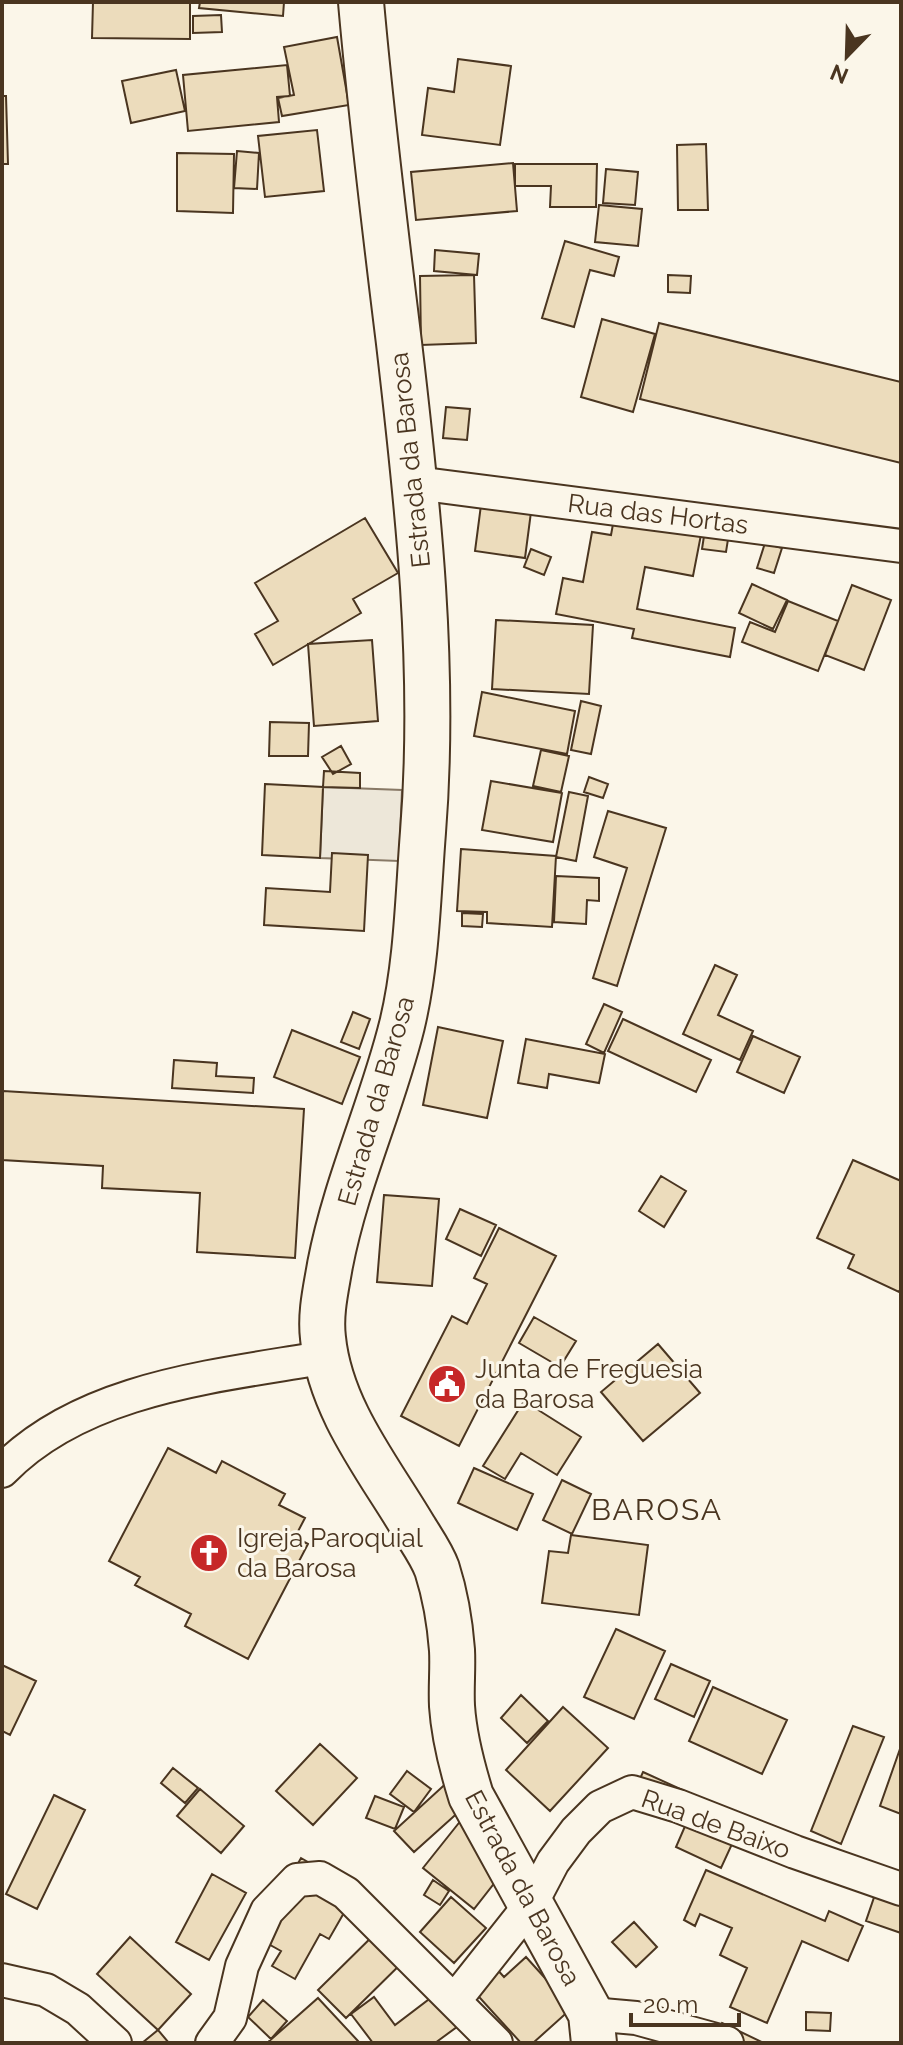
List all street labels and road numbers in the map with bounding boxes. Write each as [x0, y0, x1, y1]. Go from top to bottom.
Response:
street label: Estrada da Barosa [384, 351, 436, 569]
street label: Rua das Hortas [566, 488, 750, 540]
street label: Estrada da Barosa [332, 993, 420, 1209]
street label: Rua de Baixo [637, 1783, 795, 1865]
street label: Estrada da Barosa [459, 1785, 587, 1991]

